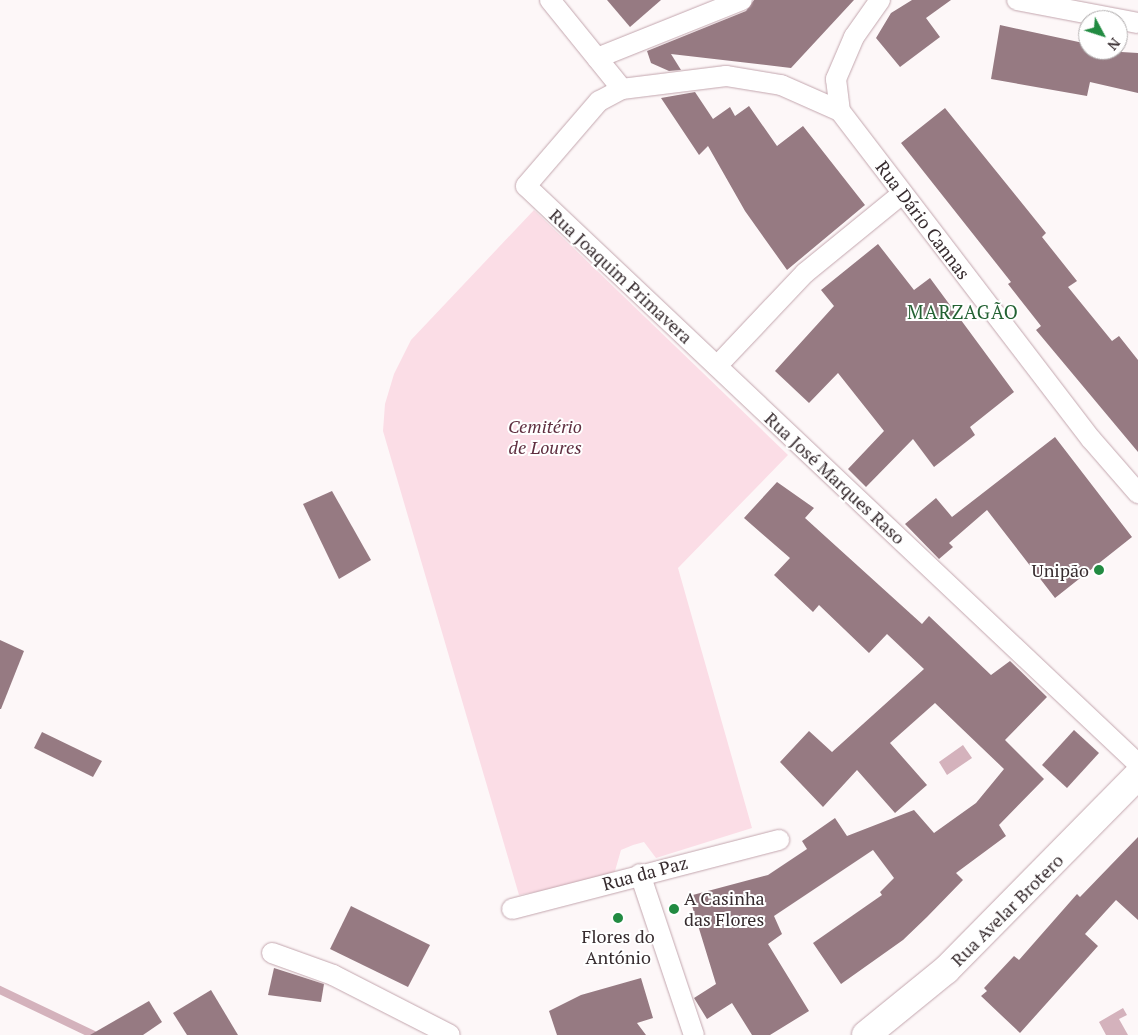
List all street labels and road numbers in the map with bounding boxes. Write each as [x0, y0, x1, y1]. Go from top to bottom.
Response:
street label: Rua Dário Cannas [871, 157, 975, 283]
street label: Rua Joaquim Primavera [545, 204, 697, 348]
street label: Rua José Marques Raso [760, 407, 910, 549]
street label: Rua Avelar Brotero [946, 849, 1068, 971]
street label: Rua da Paz [600, 851, 690, 895]

